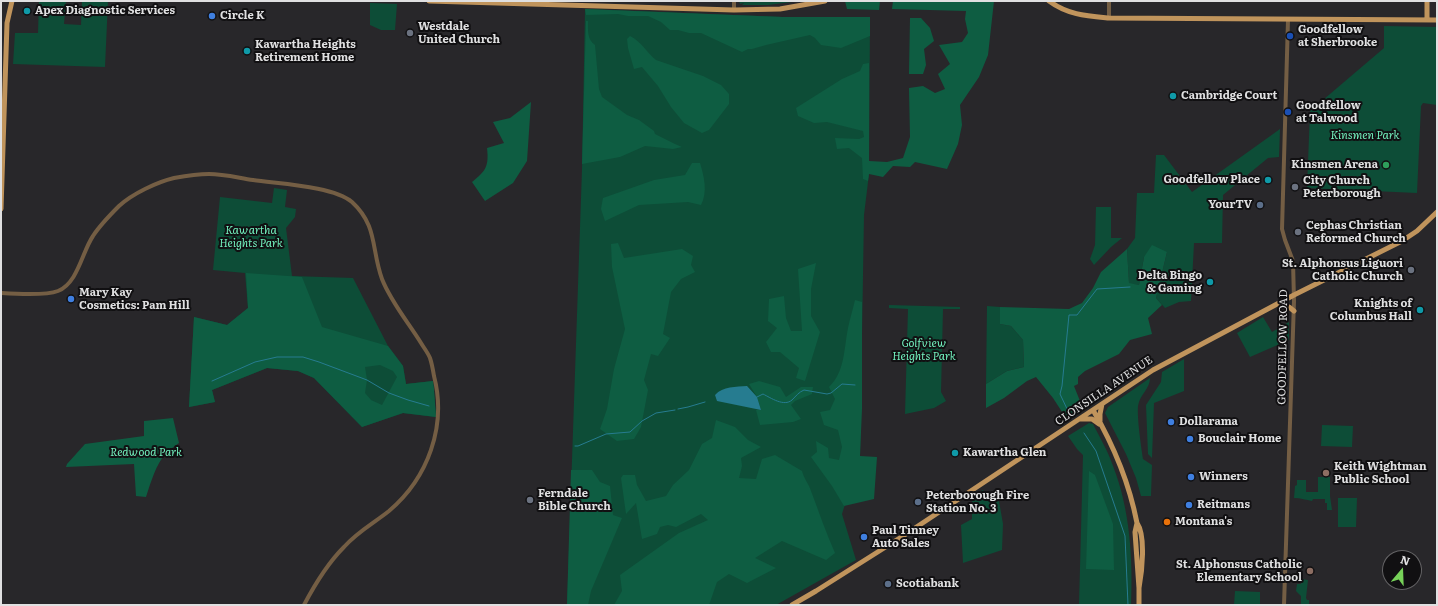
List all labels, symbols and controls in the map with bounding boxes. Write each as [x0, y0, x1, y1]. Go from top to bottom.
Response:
place label: Apex Diagnostic Services [35, 4, 175, 18]
marker: Apex Diagnostic Services [22, 6, 32, 16]
place label: Circle K [220, 9, 265, 23]
marker: Circle K [207, 11, 217, 21]
place label: Westdale United Church [418, 20, 500, 46]
place label: Goodfellow at Sherbrooke [1298, 23, 1377, 49]
marker: Westdale United Church [405, 28, 415, 38]
marker: Goodfellow at Sherbrooke [1285, 31, 1295, 41]
place label: Kawartha Heights Retirement Home [255, 38, 356, 64]
marker: Kawartha Heights Retirement Home [242, 46, 252, 56]
place label: Cambridge Court [1181, 89, 1277, 103]
marker: Cambridge Court [1168, 91, 1178, 101]
place label: Goodfellow at Talwood [1296, 99, 1361, 125]
marker: Goodfellow at Talwood [1283, 107, 1293, 117]
park label: Kinsmen Park [1330, 129, 1400, 143]
place label: Kinsmen Arena [1291, 158, 1378, 172]
marker: Kinsmen Arena [1381, 160, 1391, 170]
place label: Goodfellow Place [1164, 173, 1260, 187]
place label: City Church Peterborough [1303, 174, 1381, 200]
marker: Goodfellow Place [1263, 175, 1273, 185]
marker: City Church Peterborough [1290, 182, 1300, 192]
place label: YourTV [1208, 198, 1252, 212]
marker: YourTV [1255, 200, 1265, 210]
place label: Cephas Christian Reformed Church [1306, 219, 1406, 245]
park label: Kawartha Heights Park [219, 224, 283, 250]
marker: Cephas Christian Reformed Church [1293, 227, 1303, 237]
place label: St. Alphonsus Liguori Catholic Church [1282, 257, 1403, 283]
marker: St. Alphonsus Liguori Catholic Church [1406, 265, 1416, 275]
place label: Delta Bingo & Gaming [1138, 269, 1202, 295]
marker: Delta Bingo & Gaming [1205, 277, 1215, 287]
place label: Mary Kay Cosmetics: Pam Hill [79, 286, 190, 312]
street label: GOODFELLOW ROAD [1275, 289, 1291, 405]
marker: Mary Kay Cosmetics: Pam Hill [66, 294, 76, 304]
place label: Knights of Columbus Hall [1330, 297, 1412, 323]
marker: Knights of Columbus Hall [1415, 305, 1425, 315]
park label: Golfview Heights Park [892, 337, 956, 363]
street label: CLONSILLA AVENUE [1053, 353, 1155, 429]
place label: Dollarama [1179, 415, 1238, 429]
marker: Dollarama [1166, 417, 1176, 427]
place label: Bouclair Home [1198, 432, 1281, 446]
marker: Bouclair Home [1185, 434, 1195, 444]
park label: Redwood Park [110, 446, 182, 460]
place label: Kawartha Glen [963, 446, 1046, 460]
marker: Kawartha Glen [950, 448, 960, 458]
place label: Keith Wightman Public School [1334, 460, 1427, 486]
marker: Keith Wightman Public School [1321, 468, 1331, 478]
place label: Winners [1199, 470, 1248, 484]
marker: Winners [1186, 472, 1196, 482]
place label: Ferndale Bible Church [538, 487, 611, 513]
place label: Peterborough Fire Station No. 3 [926, 489, 1029, 515]
marker: Ferndale Bible Church [525, 495, 535, 505]
marker: Peterborough Fire Station No. 3 [913, 497, 923, 507]
place label: Reitmans [1197, 498, 1250, 512]
marker: Reitmans [1184, 500, 1194, 510]
place label: Montana's [1175, 515, 1232, 529]
marker: Montana's [1162, 517, 1172, 527]
place label: Paul Tinney Auto Sales [872, 524, 939, 550]
marker: Paul Tinney Auto Sales [859, 532, 869, 542]
north arrow [1382, 550, 1422, 590]
text: N [1399, 551, 1413, 569]
place label: St. Alphonsus Catholic Elementary School [1176, 558, 1302, 584]
marker: St. Alphonsus Catholic Elementary School [1305, 566, 1315, 576]
place label: Scotiabank [896, 577, 959, 591]
marker: Scotiabank [883, 579, 893, 589]

